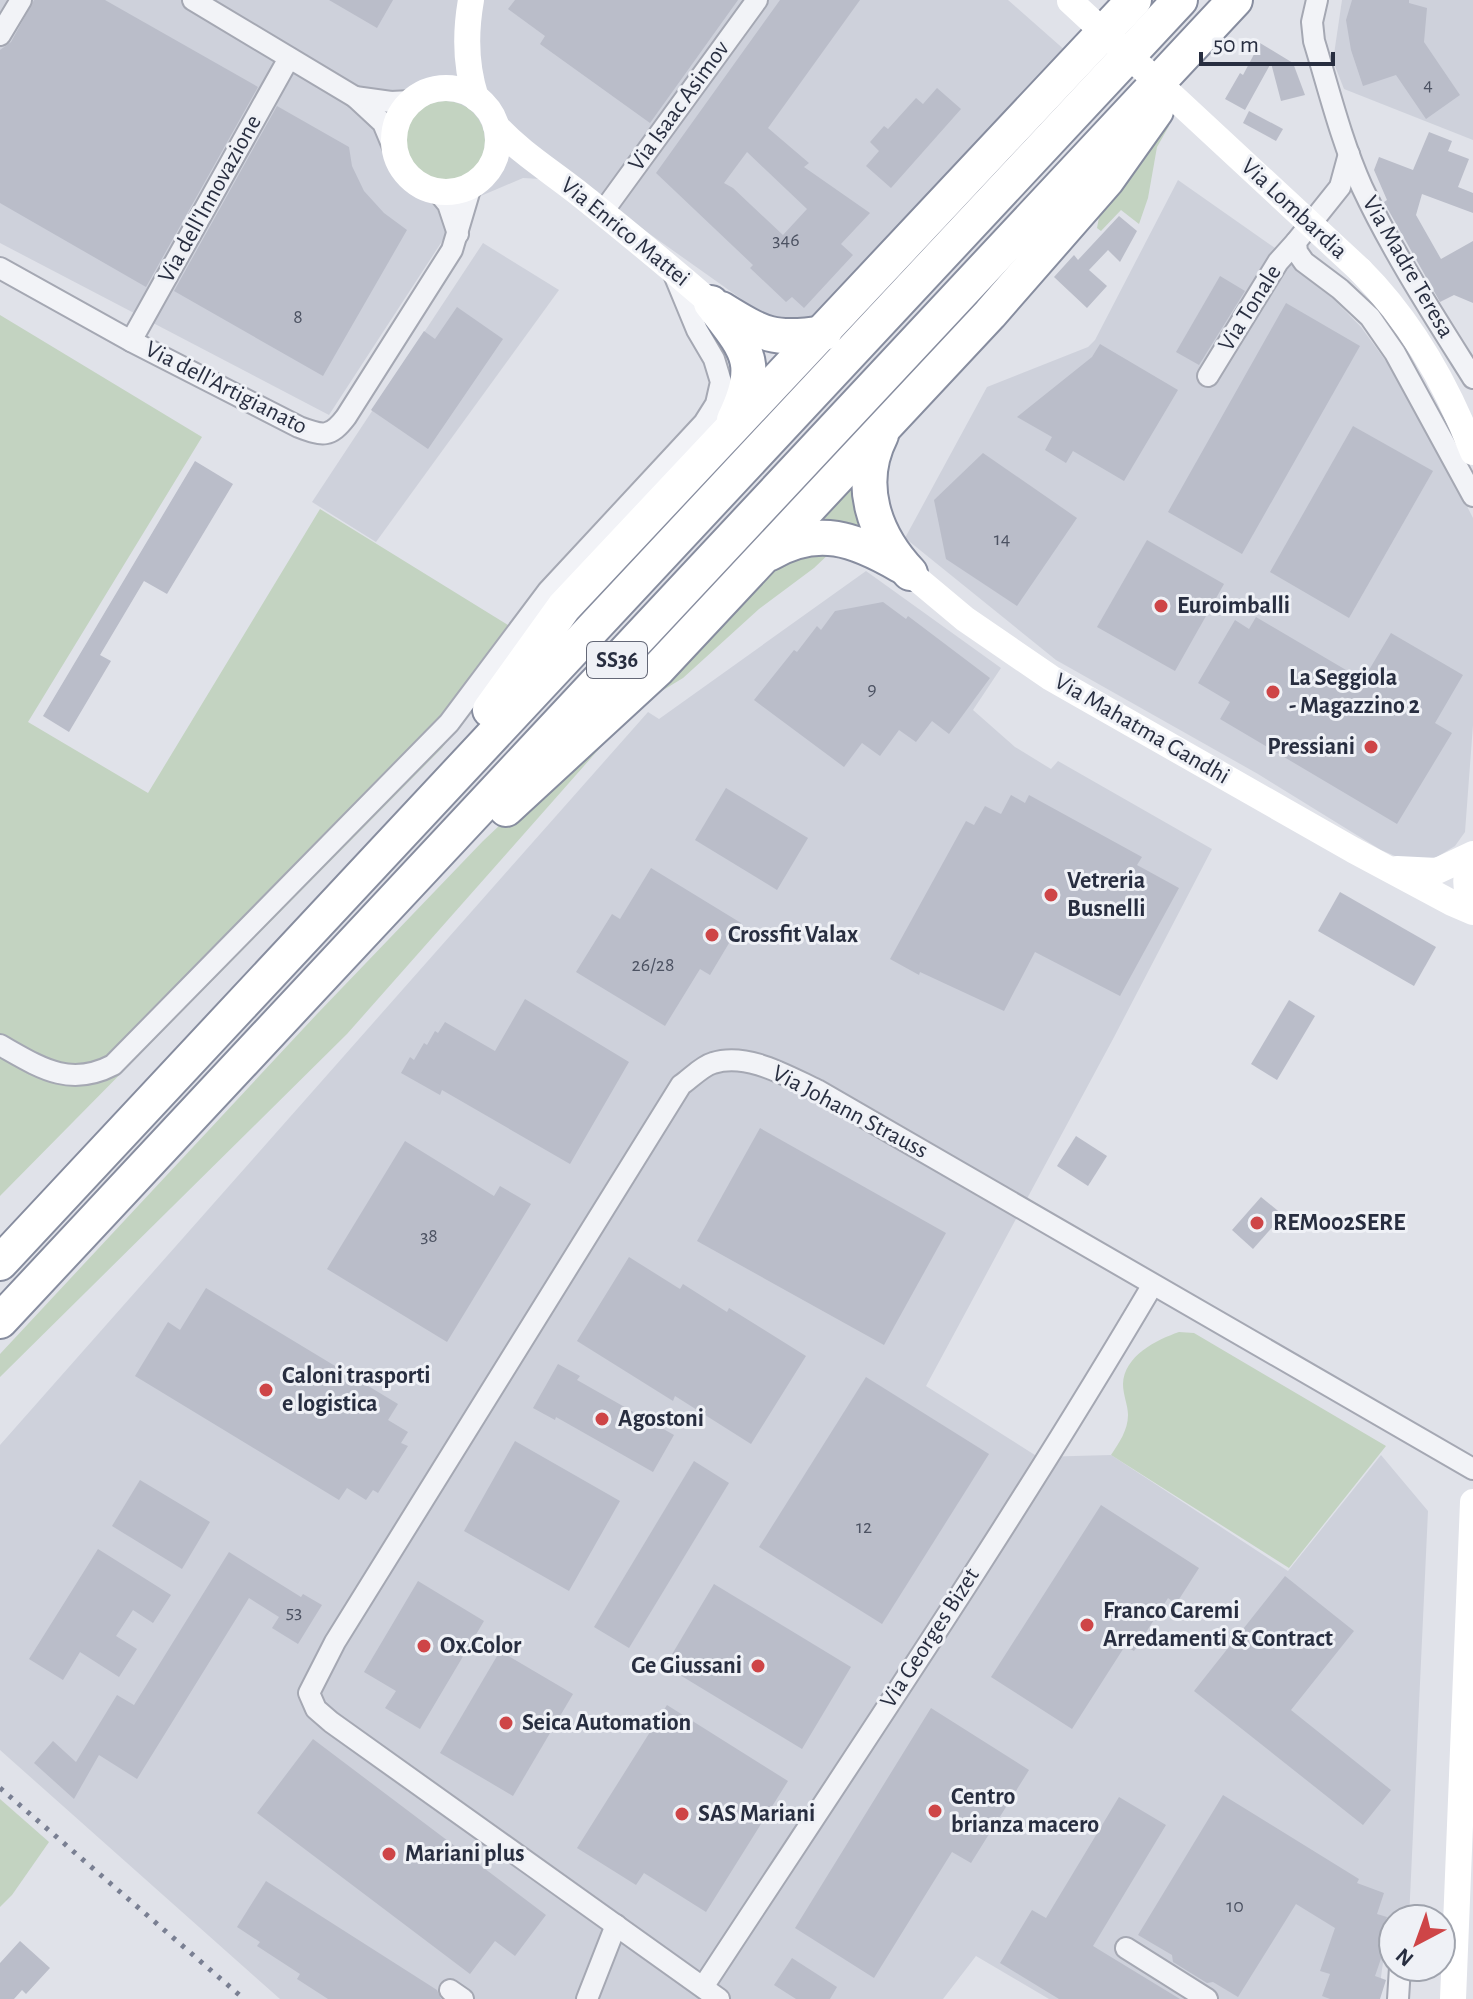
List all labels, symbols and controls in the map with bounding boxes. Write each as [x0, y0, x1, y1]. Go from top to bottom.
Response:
scale bar [1201, 16, 1333, 66]
text: 50 m [1213, 33, 1259, 57]
street label: Via Isaac Asimov [624, 37, 734, 175]
house number: 4 [1423, 75, 1433, 95]
street label: Via dell'Innovazione [154, 111, 266, 287]
street label: Via Lombardia [1236, 154, 1352, 264]
street label: Via Enrico Mattei [556, 173, 694, 291]
street label: Via Madre Teresa [1358, 192, 1458, 342]
house number: 346 [772, 230, 800, 250]
street label: Via Tonale [1214, 261, 1286, 355]
house number: 8 [293, 307, 303, 327]
street label: Via dell'Artigianato [141, 337, 311, 439]
house number: 14 [994, 529, 1010, 549]
place label: Euroimballi [1177, 594, 1290, 618]
marker: Euroimballi [1152, 597, 1170, 615]
road number: SS36 [587, 642, 647, 678]
place label: La Seggiola - Magazzino 2 [1289, 666, 1420, 718]
street label: Via Mahatma Gandhi [1050, 669, 1234, 789]
house number: 9 [867, 679, 877, 699]
marker: La Seggiola - Magazzino 2 [1264, 683, 1282, 701]
place label: Pressiani [1267, 735, 1355, 759]
marker: Pressiani [1362, 738, 1380, 756]
place label: Vetreria Busnelli [1067, 869, 1145, 921]
marker: Vetreria Busnelli [1042, 886, 1060, 904]
place label: Crossfit Valax [728, 923, 858, 947]
marker: Crossfit Valax [703, 926, 721, 944]
house number: 26/28 [632, 955, 674, 975]
street label: Via Johann Strauss [768, 1061, 932, 1163]
place label: REM002SERE [1273, 1211, 1405, 1235]
marker: REM002SERE [1248, 1214, 1266, 1232]
house number: 38 [420, 1226, 438, 1246]
place label: Caloni trasporti e logistica [282, 1364, 431, 1416]
marker: Caloni trasporti e logistica [257, 1381, 275, 1399]
place label: Agostoni [618, 1407, 704, 1431]
marker: Agostoni [593, 1410, 611, 1428]
house number: 12 [856, 1517, 872, 1537]
street label: Via Georges Bizet [876, 1564, 984, 1712]
place label: Franco Caremi Arredamenti & Contract [1103, 1599, 1333, 1651]
house number: 53 [286, 1602, 302, 1622]
marker: Franco Caremi Arredamenti & Contract [1078, 1616, 1096, 1634]
place label: Ox.Color [440, 1634, 522, 1658]
marker: Ox.Color [415, 1637, 433, 1655]
place label: Ge Giussani [631, 1654, 742, 1678]
marker: Ge Giussani [749, 1657, 767, 1675]
place label: Seica Automation [522, 1711, 691, 1735]
marker: Seica Automation [497, 1714, 515, 1732]
place label: Centro brianza macero [951, 1785, 1099, 1837]
place label: SAS Mariani [698, 1802, 815, 1826]
marker: Centro brianza macero [926, 1802, 944, 1820]
marker: SAS Mariani [673, 1805, 691, 1823]
place label: Mariani plus [405, 1842, 524, 1866]
marker: Mariani plus [380, 1845, 398, 1863]
house number: 10 [1226, 1896, 1244, 1916]
north arrow [1377, 1903, 1457, 1983]
text: N [1392, 1944, 1418, 1971]

